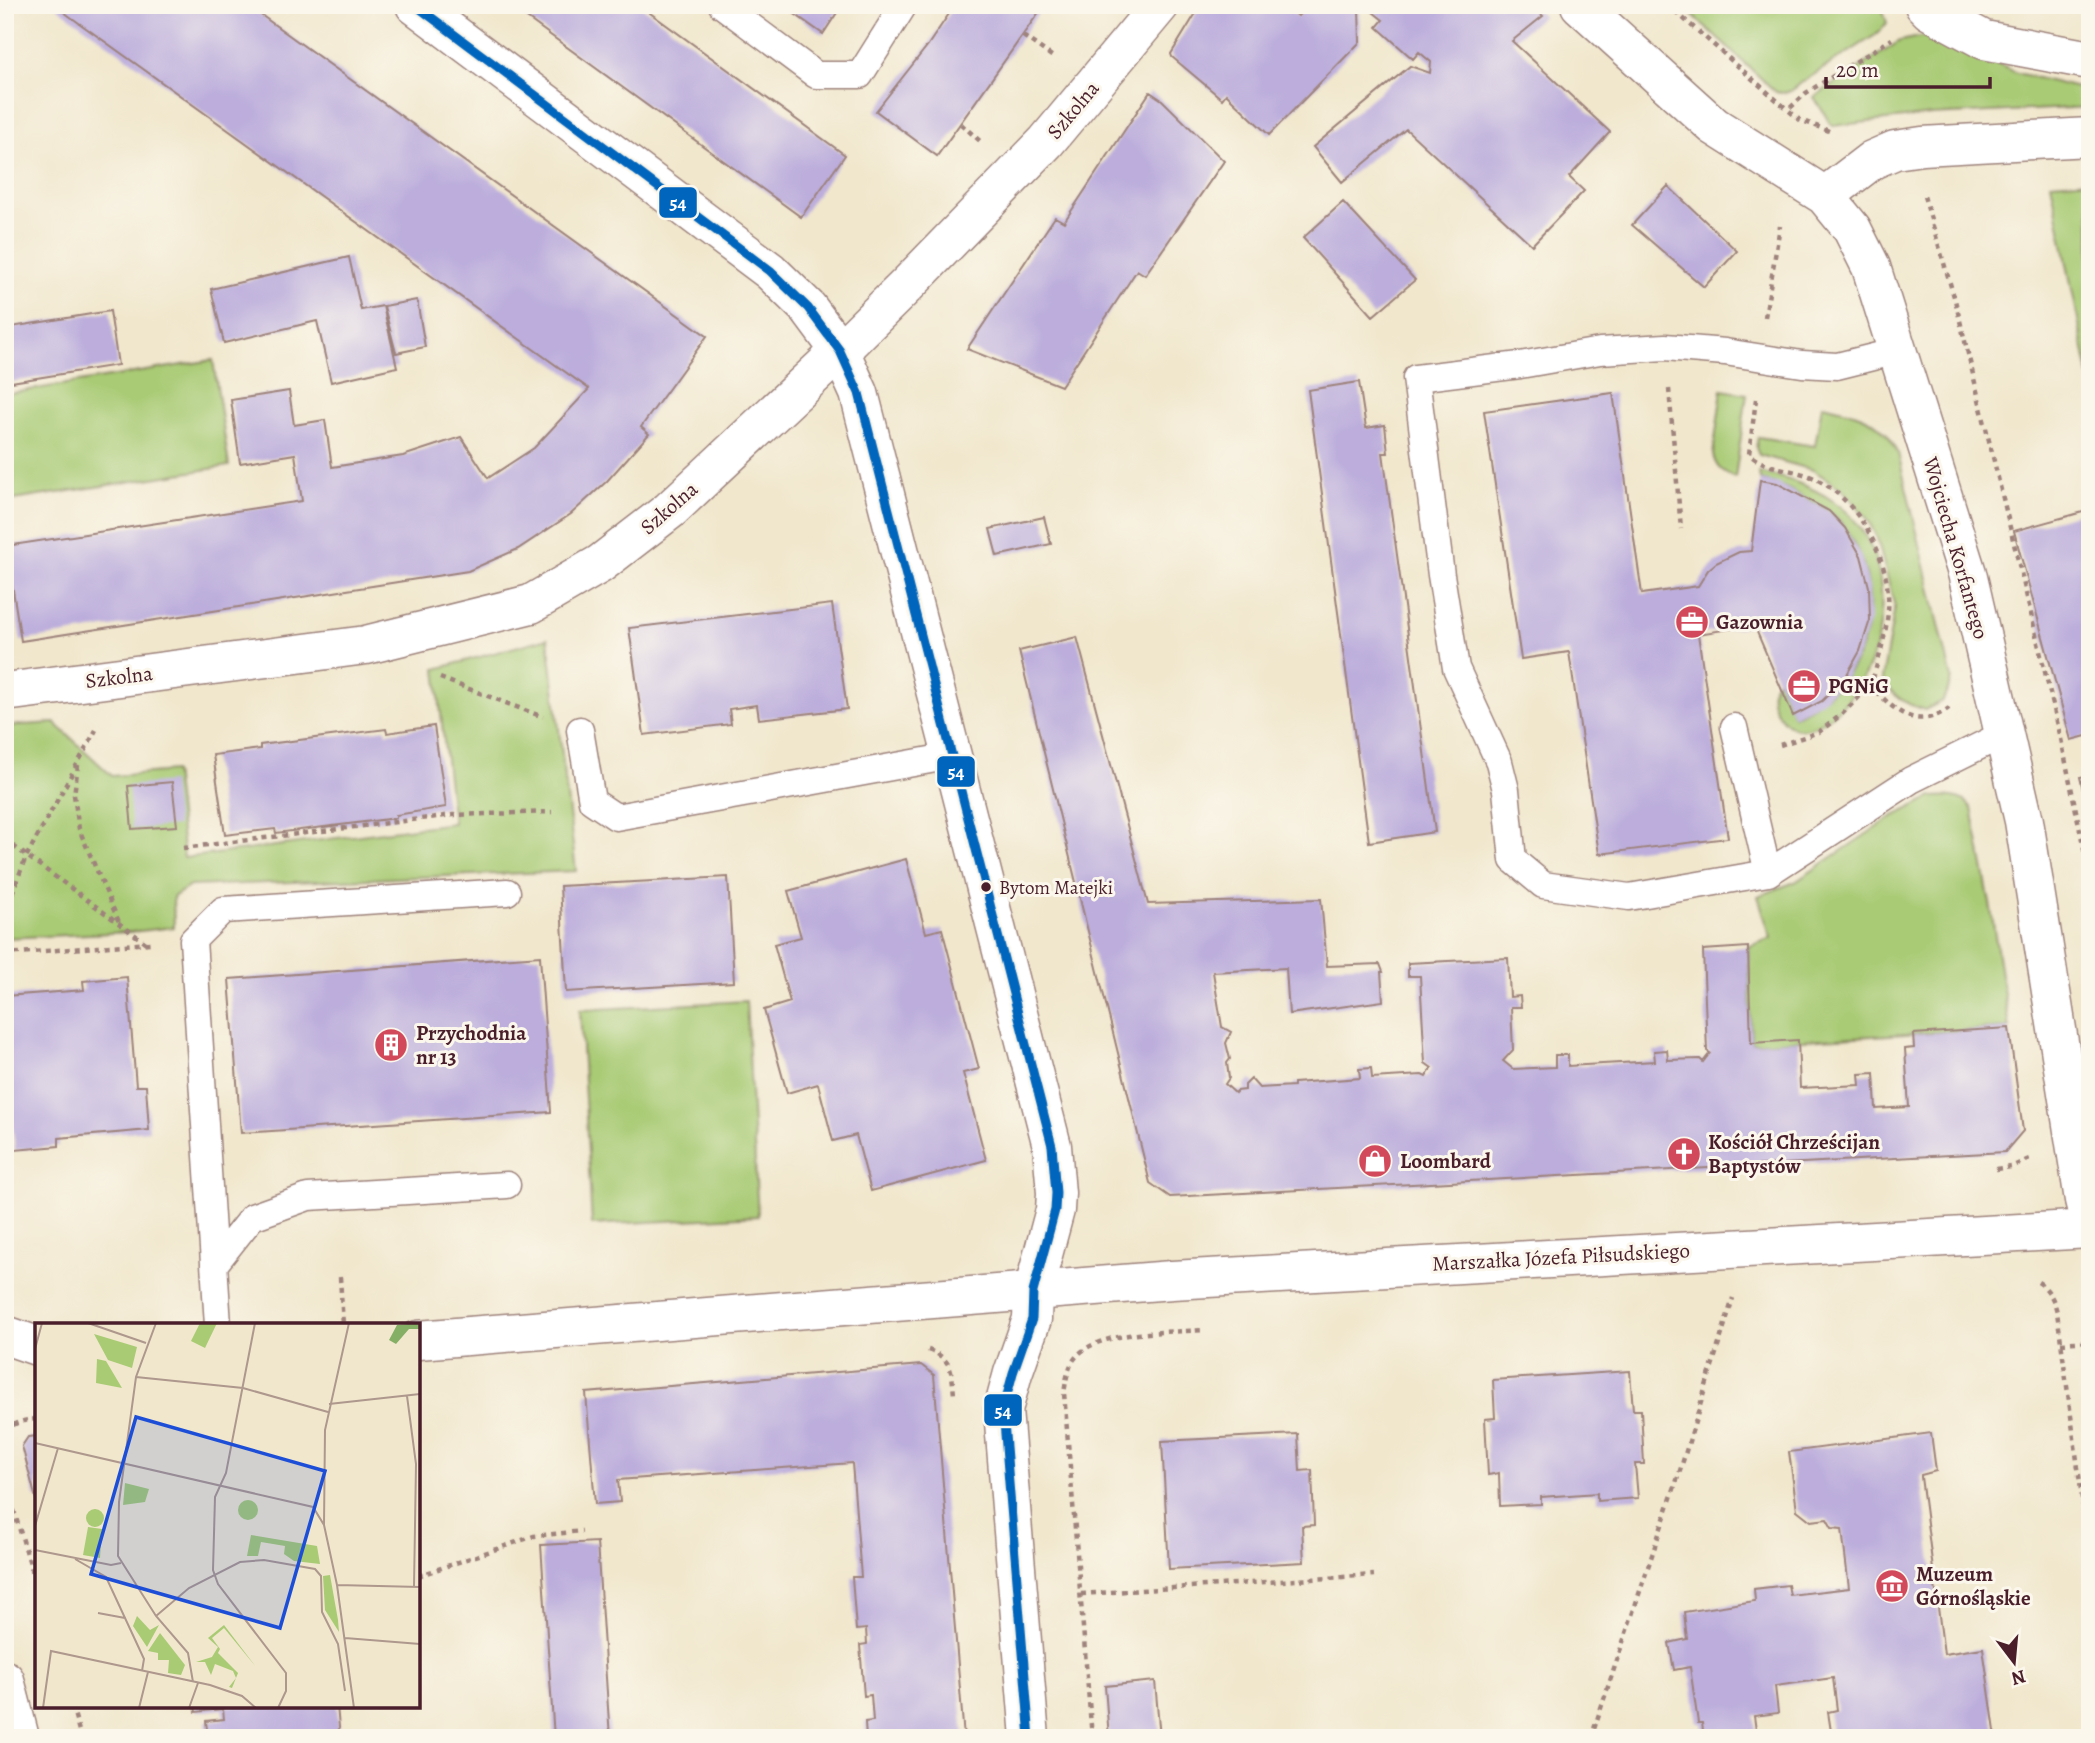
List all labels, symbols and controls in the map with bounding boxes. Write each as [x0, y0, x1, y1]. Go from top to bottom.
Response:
scale bar [1826, 46, 1990, 90]
text: 20 m [1836, 56, 1879, 84]
street label: Szkolna [1041, 75, 1106, 145]
line badge: 54 [658, 186, 698, 219]
text: 54 [669, 190, 687, 216]
street label: Wojciecha Korfantego [1916, 453, 1995, 642]
street label: Szkolna [634, 475, 704, 541]
office icon: Gazownia [1673, 603, 1711, 641]
place label: Gazownia [1716, 608, 1804, 636]
street label: Szkolna [84, 659, 155, 695]
office icon: PGNiG [1785, 667, 1823, 705]
place label: PGNiG [1828, 672, 1889, 700]
line badge: 54 [936, 755, 976, 788]
text: 54 [947, 759, 965, 785]
place label: Bytom Matejki [999, 875, 1113, 901]
marker: Bytom Matejki [979, 880, 993, 894]
place label: Przychodnia nr 13 [416, 1019, 527, 1071]
building icon: Przychodnia nr 13 [372, 1026, 410, 1064]
place label: Kościół Chrześcijan Baptystów [1708, 1128, 1880, 1180]
church icon: Kościół Chrześcijan Baptystów [1665, 1135, 1703, 1173]
shop icon: Loombard [1356, 1142, 1394, 1180]
place label: Loombard [1400, 1147, 1492, 1175]
street label: Marszałka Józefa Piłsudskiego [1431, 1236, 1691, 1278]
inset map [35, 1323, 420, 1708]
line badge: 54 [983, 1393, 1023, 1427]
text: 54 [994, 1398, 1012, 1424]
place label: Muzeum Górnośląskie [1916, 1560, 2031, 1612]
museum icon: Muzeum Górnośląskie [1873, 1567, 1911, 1605]
north arrow [1980, 1628, 2050, 1698]
text: N [2008, 1663, 2029, 1692]

